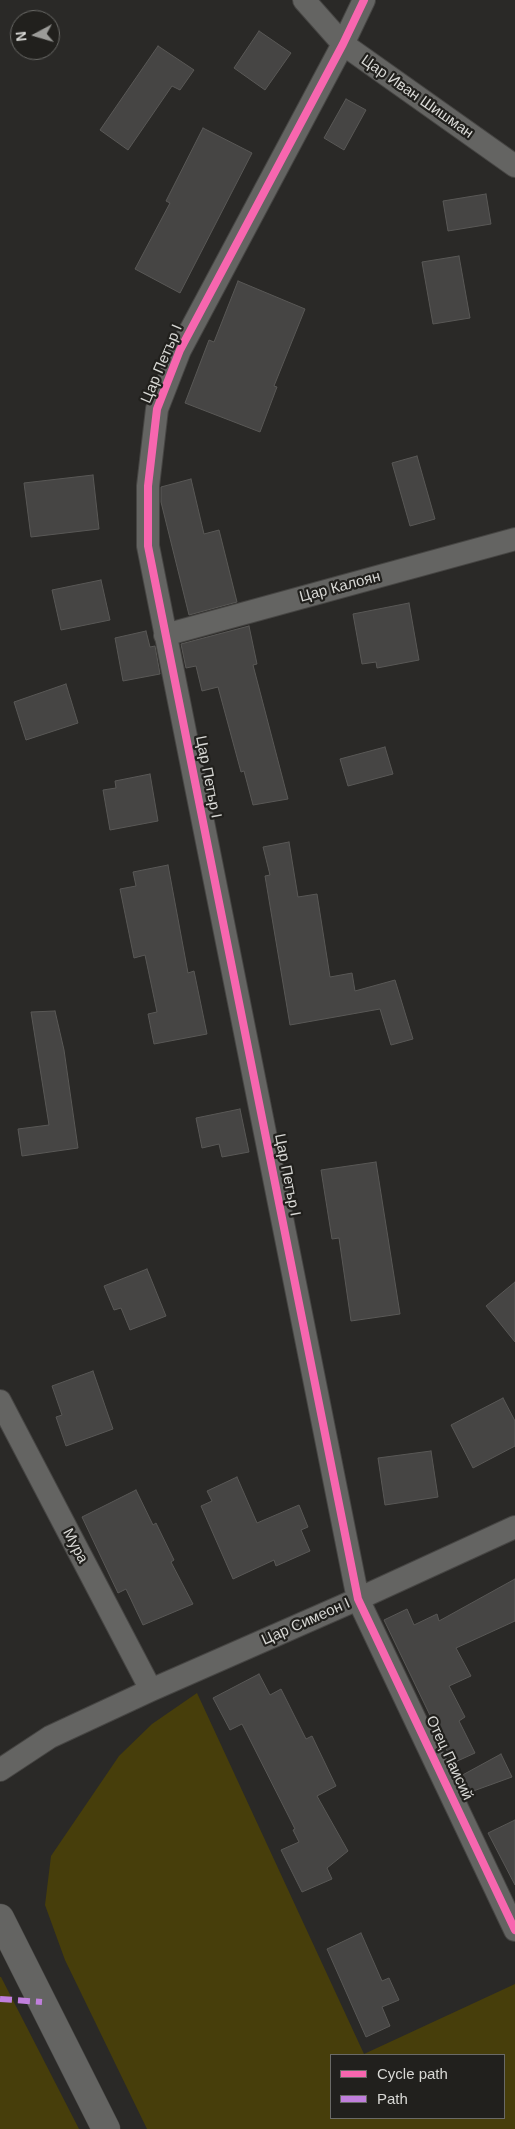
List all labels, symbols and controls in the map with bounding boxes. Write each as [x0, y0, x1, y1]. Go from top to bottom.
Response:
north arrow [10, 10, 60, 60]
text: N [13, 31, 30, 42]
street label: Цар Иван Шишман [357, 52, 477, 142]
street label: Цар Петър I [137, 322, 187, 406]
street label: Цар Калоян [298, 568, 382, 606]
street label: Цар Петър I [191, 734, 225, 820]
street label: Цар Петър I [270, 1132, 304, 1218]
street label: Мура [58, 1526, 92, 1566]
street label: Цар Симеон I [259, 1594, 353, 1650]
street label: Отец Паисий [422, 1713, 476, 1803]
legend [330, 2054, 505, 2119]
text: Cycle path [377, 2065, 448, 2082]
text: Path [377, 2090, 408, 2107]

